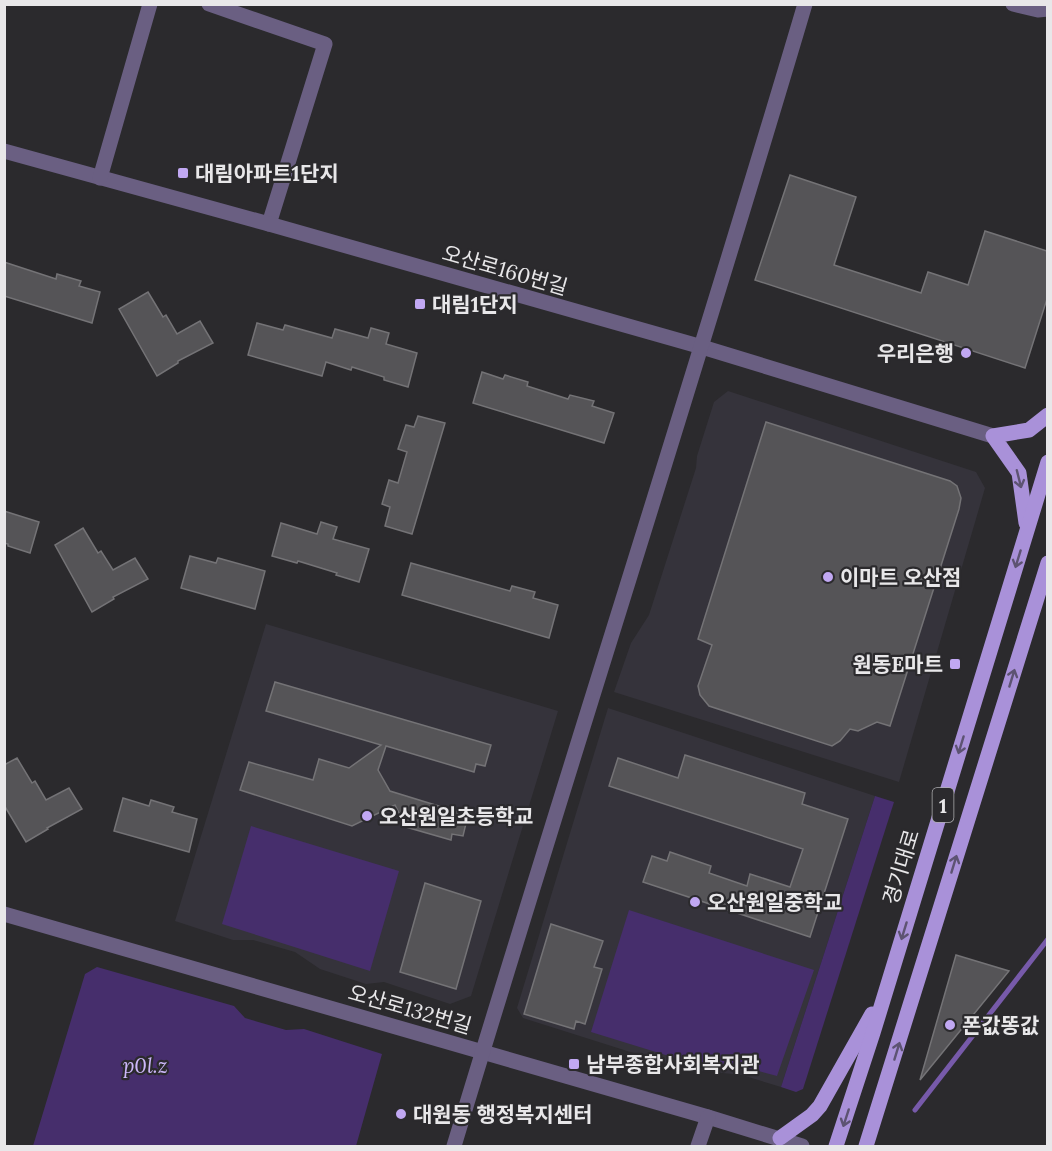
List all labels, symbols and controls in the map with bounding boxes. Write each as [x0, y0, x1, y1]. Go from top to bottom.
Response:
place label: 대림아파트1단지 [195, 160, 339, 187]
marker: 대림아파트1단지 [176, 166, 190, 180]
street label: 오산로160번길 [439, 239, 571, 301]
place label: 대림1단지 [432, 291, 518, 318]
marker: 대림1단지 [413, 297, 427, 311]
place label: 우리은행 [877, 340, 954, 367]
marker: 우리은행 [959, 346, 973, 360]
one-way arrow [1014, 469, 1025, 488]
one-way arrow [1012, 549, 1023, 568]
place label: 이마트 오산점 [840, 564, 961, 591]
marker: 이마트 오산점 [821, 570, 835, 584]
place label: 원동E마트 [853, 651, 943, 678]
marker: 원동E마트 [948, 657, 962, 671]
one-way arrow [1007, 669, 1018, 688]
one-way arrow [955, 735, 966, 754]
road number: 1 [932, 788, 954, 822]
place label: 오산원일초등학교 [379, 803, 534, 830]
marker: 오산원일초등학교 [360, 809, 374, 823]
street label: 경기대로 [877, 826, 925, 908]
one-way arrow [949, 855, 960, 874]
place label: 오산원일중학교 [707, 889, 842, 916]
marker: 오산원일중학교 [688, 895, 702, 909]
one-way arrow [898, 921, 909, 940]
street label: 오산로132번길 [345, 978, 475, 1040]
place label: 폰값똥값 [962, 1012, 1039, 1039]
marker: 폰값똥값 [943, 1018, 957, 1032]
one-way arrow [892, 1042, 903, 1061]
place label: 남부종합사회복지관 [586, 1051, 760, 1078]
park label: p0l.z [122, 1052, 168, 1079]
marker: 남부종합사회복지관 [567, 1057, 581, 1071]
place label: 대원동 행정복지센터 [413, 1101, 592, 1128]
marker: 대원동 행정복지센터 [394, 1107, 408, 1121]
one-way arrow [839, 1108, 850, 1126]

